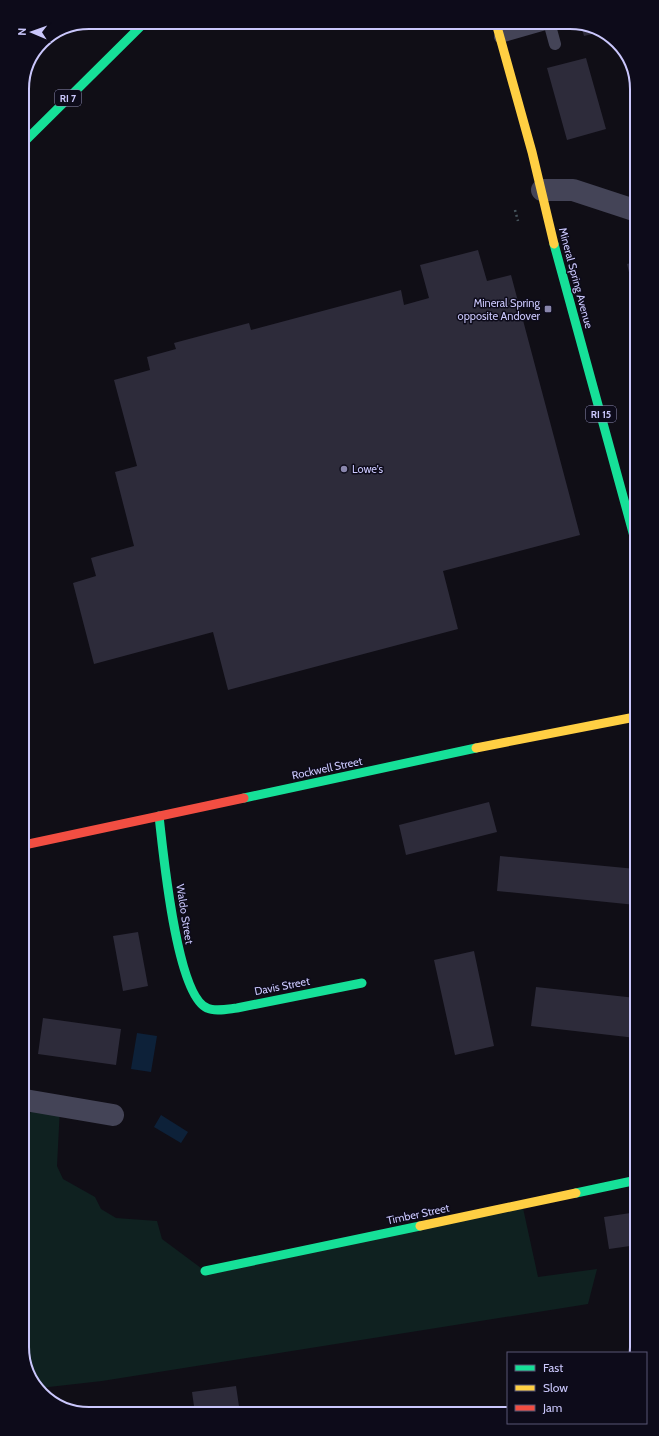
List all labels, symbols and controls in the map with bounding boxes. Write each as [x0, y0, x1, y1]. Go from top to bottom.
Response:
north arrow [12, 12, 52, 52]
text: N [15, 28, 29, 36]
road number: RI 7 [55, 90, 81, 106]
street label: Mineral Spring Avenue [556, 226, 596, 330]
place label: Mineral Spring opposite Andover [458, 296, 541, 323]
marker: Mineral Spring opposite Andover [543, 304, 553, 314]
road number: RI 15 [586, 406, 616, 422]
place label: Lowe's [352, 462, 384, 476]
marker: Lowe's [339, 464, 349, 474]
street label: Rockwell Street [290, 754, 364, 782]
street label: Waldo Street [173, 883, 197, 945]
street label: Davis Street [253, 974, 311, 998]
street label: Timber Street [385, 1200, 451, 1227]
legend [507, 1352, 647, 1424]
text: Fast [543, 1360, 563, 1375]
text: Slow [543, 1380, 568, 1395]
text: Jam [542, 1400, 562, 1415]

